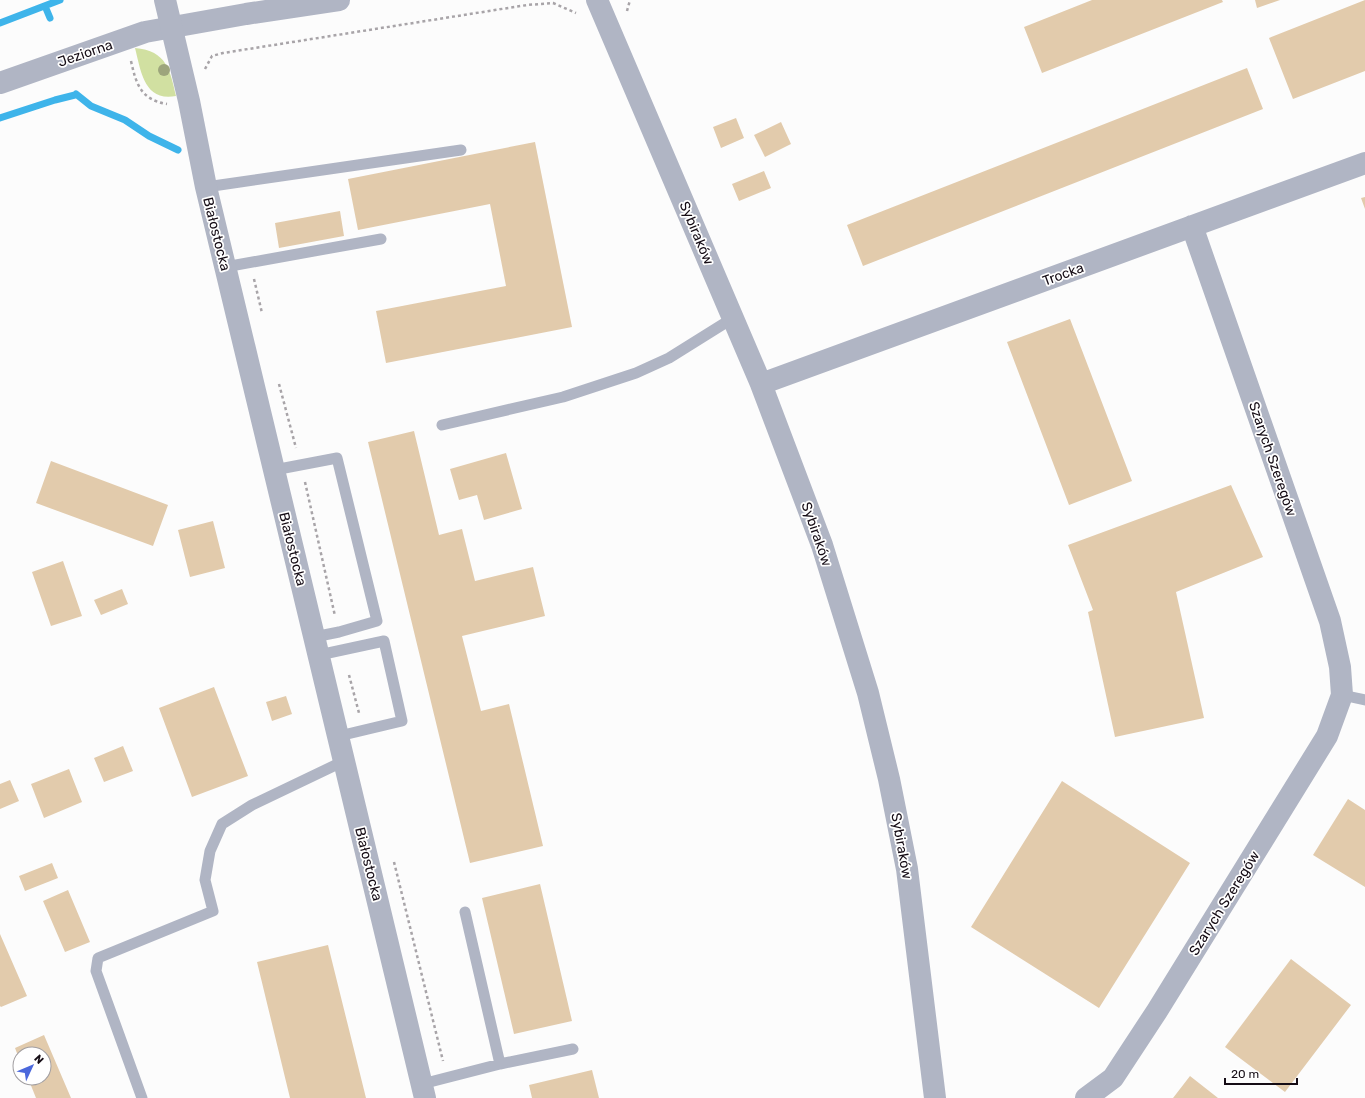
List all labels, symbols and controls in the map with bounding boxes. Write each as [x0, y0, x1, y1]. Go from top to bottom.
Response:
street label: Jeziorna [56, 36, 115, 71]
street label: Białostocka [199, 195, 234, 273]
street label: Sybiraków [676, 199, 717, 267]
street label: Trocka [1040, 259, 1086, 290]
street label: Szarych Szeregów [1245, 400, 1300, 519]
street label: Sybiraków [798, 500, 835, 569]
street label: Białostocka [275, 510, 310, 588]
street label: Sybiraków [887, 812, 916, 881]
street label: Białostocka [351, 825, 386, 903]
street label: Szarych Szeregów [1185, 848, 1263, 959]
north arrow [12, 1046, 52, 1086]
text: N [31, 1052, 46, 1067]
scale bar [1225, 1060, 1297, 1086]
text: 20 m [1231, 1067, 1259, 1081]

